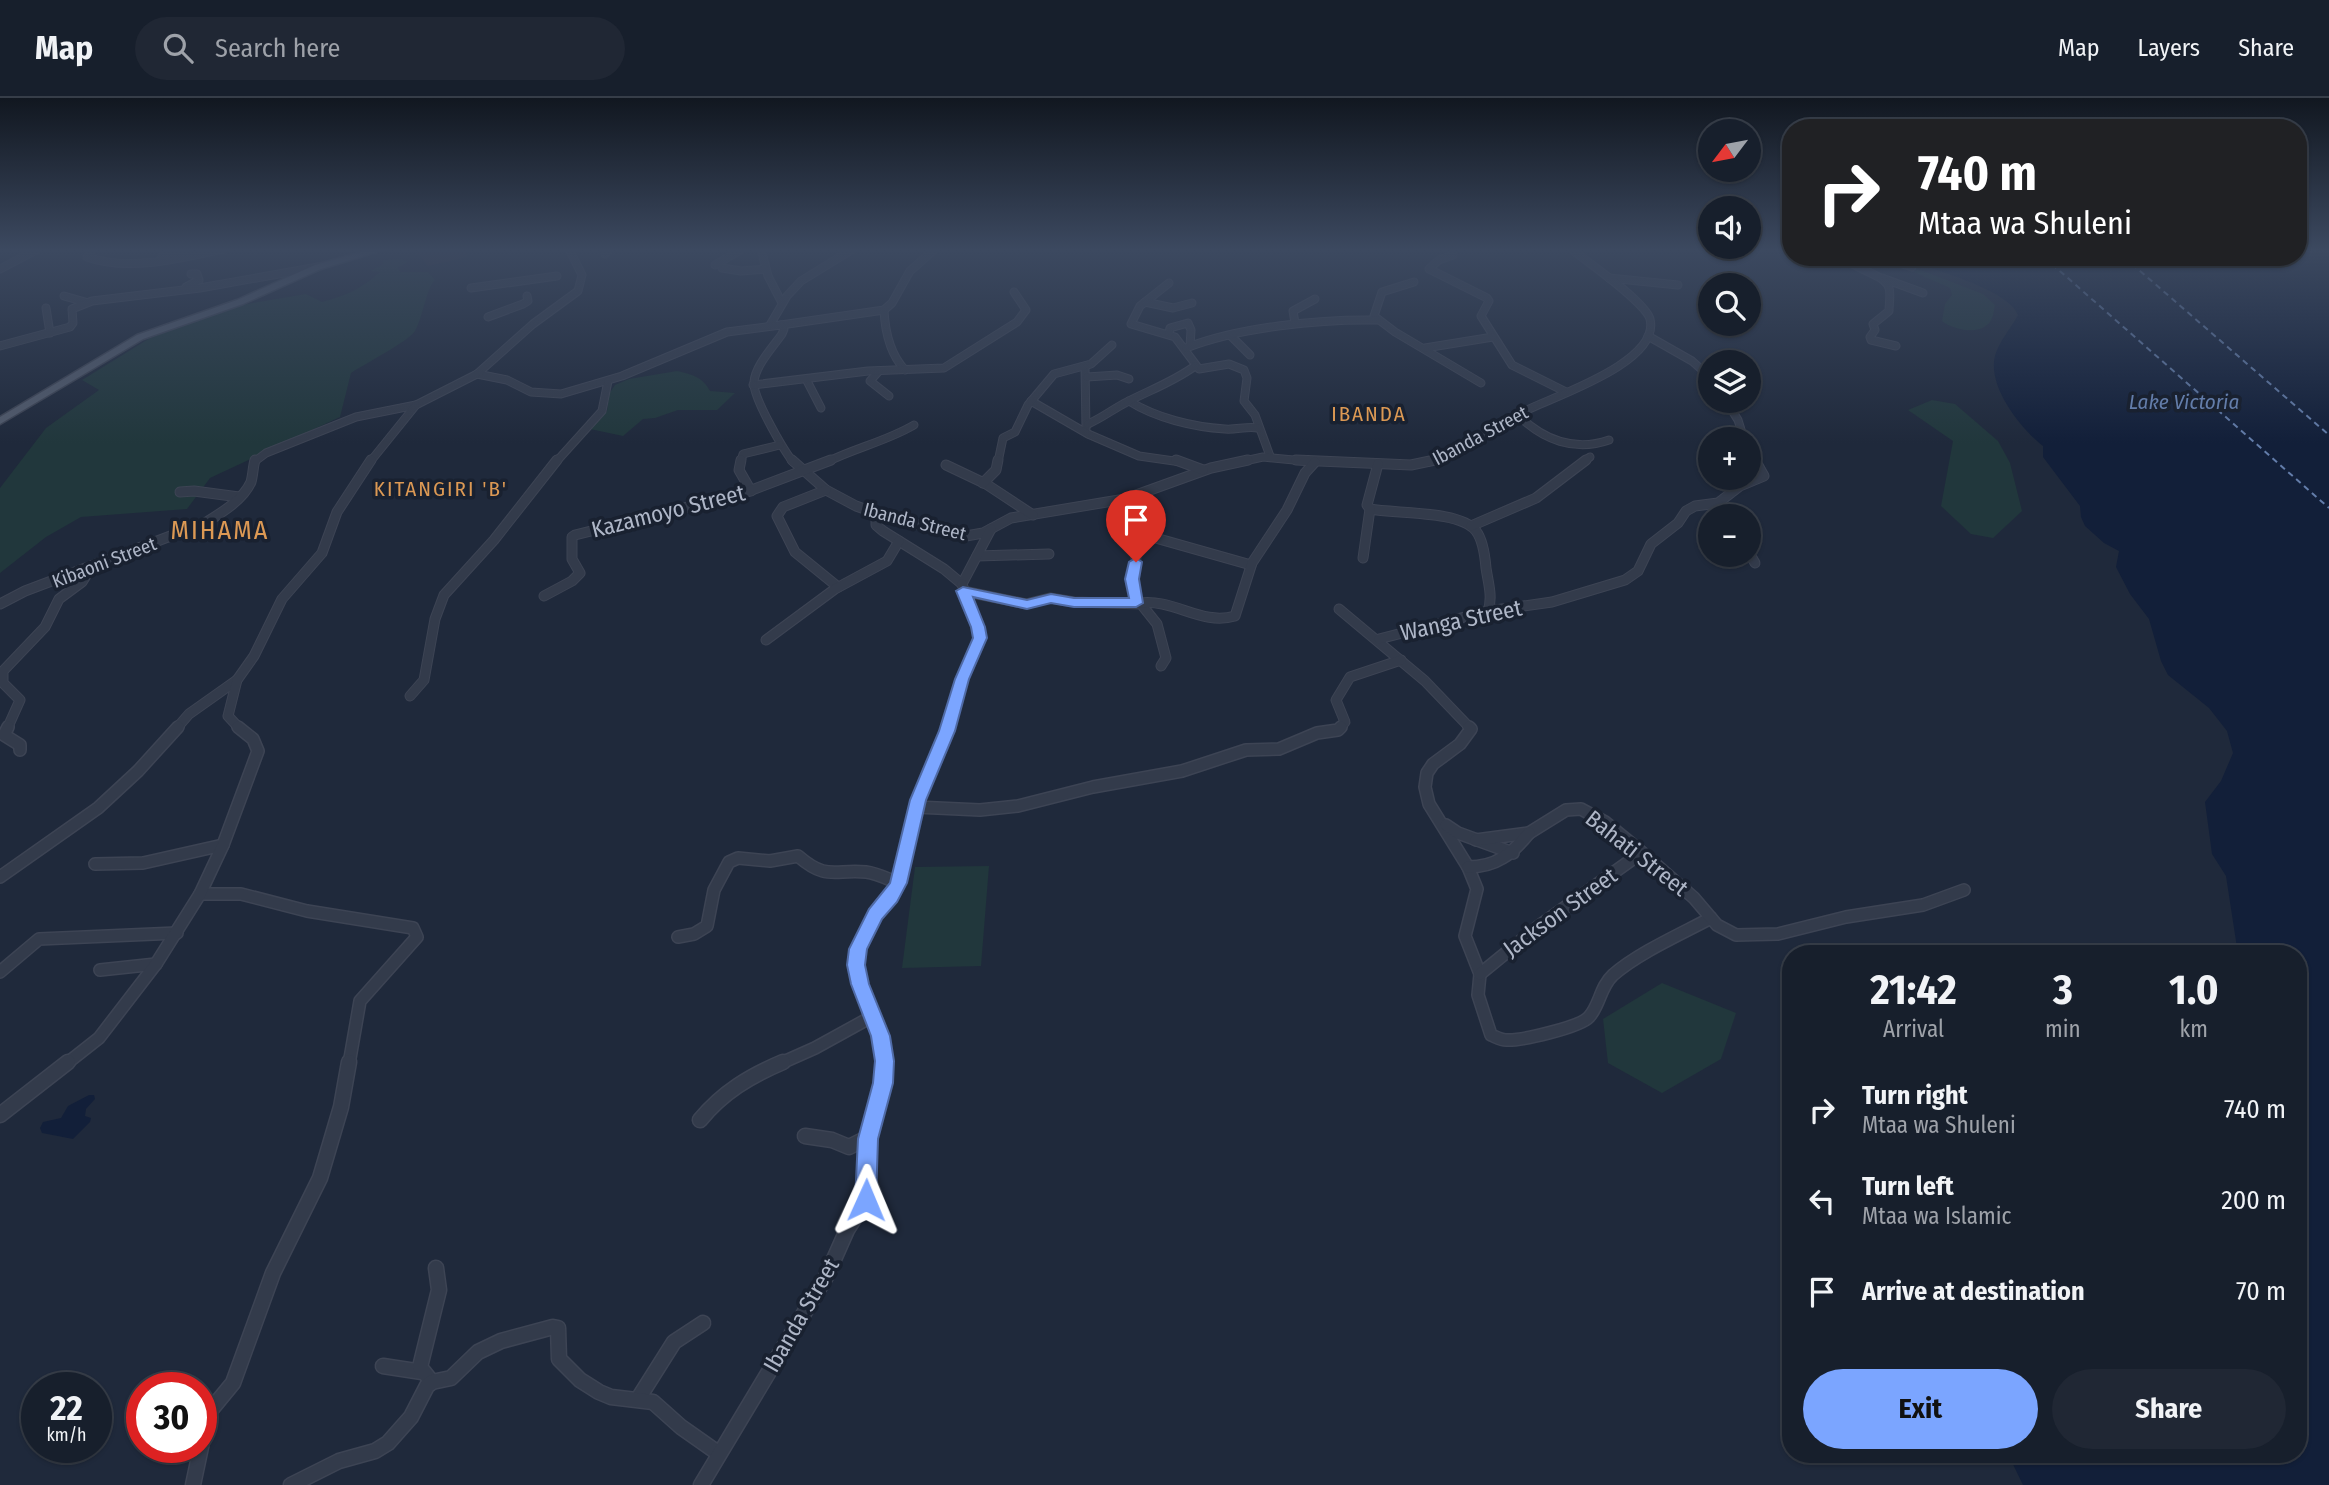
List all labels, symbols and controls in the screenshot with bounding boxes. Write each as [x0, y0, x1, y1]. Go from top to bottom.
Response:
search box [135, 17, 625, 80]
text: Map [35, 28, 93, 68]
icon: search [159, 29, 197, 67]
text: Search here [215, 33, 340, 64]
text: Map [2058, 34, 2100, 62]
text: Layers [2138, 34, 2200, 62]
text: Share [2238, 34, 2294, 62]
north arrow [1698, 119, 1760, 182]
map controls [1698, 119, 1761, 567]
text: 740 m [1918, 144, 2037, 203]
icon: right [1803, 147, 1894, 238]
button: sound [1698, 196, 1761, 259]
text: Mtaa wa Shuleni [1918, 204, 2132, 242]
button: search [1698, 273, 1761, 336]
button: layers [1698, 350, 1761, 413]
water label: Lake Victoria [2129, 389, 2239, 415]
street label: Ibanda Street [1429, 400, 1533, 470]
district label: IBANDA [1331, 401, 1407, 427]
button: + [1698, 427, 1761, 490]
district label: KITANGIRI 'B' [374, 476, 508, 502]
street label: Kazamoyo Street [588, 478, 748, 544]
pin [1106, 490, 1166, 562]
street label: Ibanda Street [861, 498, 969, 546]
icon: arrive [1117, 501, 1155, 539]
button: − [1698, 504, 1761, 567]
district label: MIHAMA [171, 515, 269, 546]
street label: Kibaoni Street [49, 532, 160, 593]
street label: Wanga Street [1398, 593, 1525, 647]
street label: Bahati Street [1580, 804, 1694, 902]
street label: Jackson Street [1498, 861, 1623, 963]
text: 21:42 [1870, 965, 1957, 1015]
text: 3 [2053, 965, 2073, 1015]
text: 1.0 [2169, 965, 2219, 1015]
text: Arrival [1883, 1015, 1944, 1043]
text: min [2045, 1015, 2081, 1043]
text: km [2180, 1015, 2208, 1043]
text: Turn right [1862, 1080, 1968, 1111]
icon: right [1803, 1091, 1841, 1129]
text: 740 m [2224, 1094, 2286, 1125]
text: Mtaa wa Shuleni [1862, 1111, 2016, 1139]
position arrow [829, 1163, 903, 1237]
text: Turn left [1862, 1171, 1954, 1202]
icon: left [1803, 1182, 1841, 1220]
text: 200 m [2221, 1185, 2286, 1216]
text: Mtaa wa Islamic [1862, 1202, 2011, 1230]
street label: Ibanda Street [757, 1253, 845, 1377]
icon: arrive [1803, 1273, 1841, 1311]
text: Arrive at destination [1862, 1276, 2085, 1307]
text: 70 m [2236, 1276, 2286, 1307]
button: Exit [1803, 1369, 2038, 1449]
button: Share [2052, 1369, 2286, 1449]
speed limit sign: 30 [126, 1372, 217, 1463]
text: 22 [50, 1387, 83, 1429]
text: km/h [46, 1424, 87, 1446]

